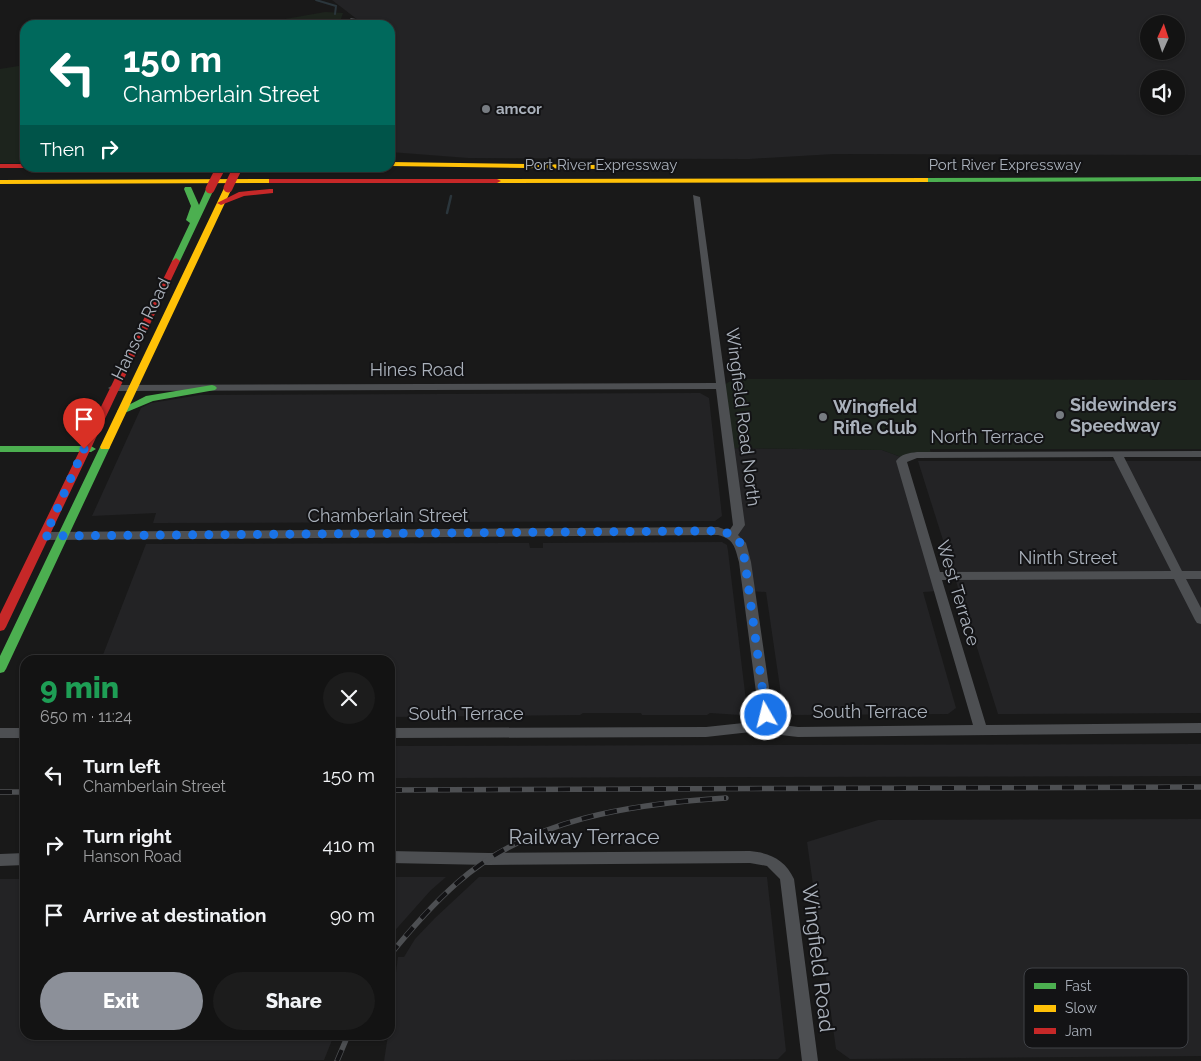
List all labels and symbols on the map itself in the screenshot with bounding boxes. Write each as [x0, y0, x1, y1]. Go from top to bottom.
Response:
north arrow [1140, 15, 1185, 60]
place label: amcor [496, 100, 542, 118]
marker: amcor [480, 103, 492, 115]
street label: Port River Expressway [525, 156, 677, 174]
street label: Port River Expressway [929, 156, 1081, 174]
street label: Hanson Road [107, 274, 174, 383]
street label: Wingfield Road North [722, 326, 765, 507]
street label: Hines Road [370, 359, 464, 380]
place label: Sidewinders Speedway [1070, 394, 1177, 436]
place label: Wingfield Rifle Club [833, 396, 917, 438]
pin [63, 398, 105, 449]
marker: Sidewinders Speedway [1054, 409, 1066, 421]
marker: Wingfield Rifle Club [817, 411, 829, 423]
street label: North Terrace [930, 426, 1044, 447]
street label: Chamberlain Street [308, 505, 468, 526]
street label: West Terrace [932, 538, 985, 649]
street label: Ninth Street [1018, 547, 1118, 568]
position arrow [739, 688, 791, 740]
street label: South Terrace [812, 701, 928, 722]
street label: South Terrace [408, 703, 524, 724]
street label: Railway Terrace [508, 824, 660, 849]
street label: Wingfield Road [797, 882, 840, 1034]
legend [1024, 968, 1188, 1048]
text: Fast [1065, 978, 1092, 994]
text: Slow [1065, 1000, 1097, 1016]
text: Jam [1065, 1023, 1092, 1039]

